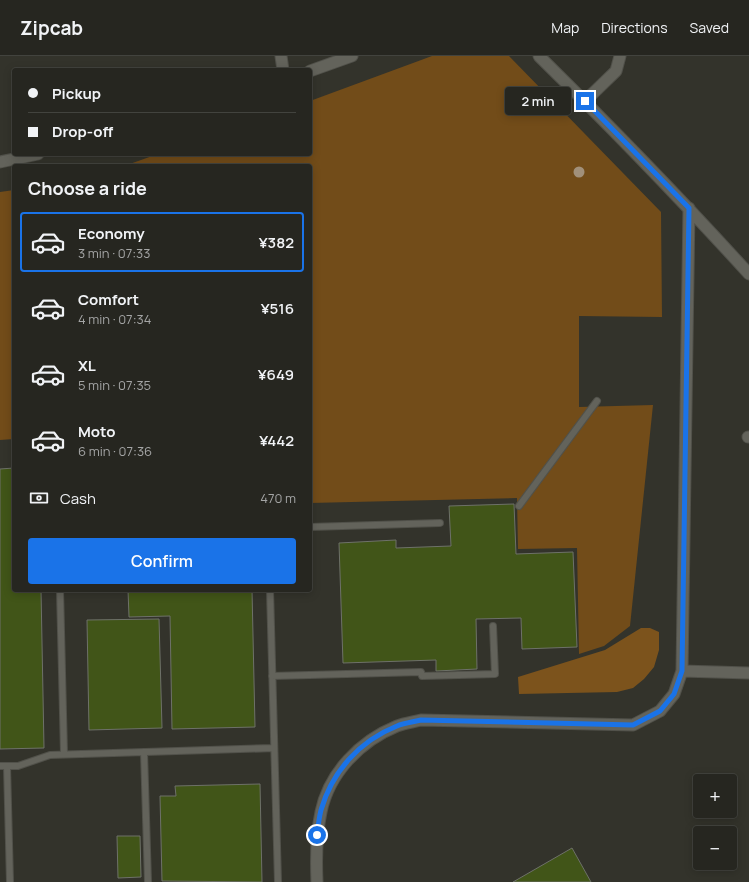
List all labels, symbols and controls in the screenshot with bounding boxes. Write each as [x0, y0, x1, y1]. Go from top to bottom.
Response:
text: Zipcab [20, 15, 83, 41]
text: Map [551, 18, 579, 37]
text: Directions [601, 18, 668, 37]
text: Saved [690, 18, 729, 37]
text: Pickup [52, 83, 101, 104]
callout: 2 min [505, 87, 571, 115]
text: 2 min [521, 92, 555, 110]
route end [576, 92, 594, 110]
text: Drop-off [52, 121, 113, 142]
text: Choose a ride [28, 176, 147, 200]
text: Economy [78, 223, 145, 244]
icon: car [30, 224, 66, 260]
text: ¥382 [259, 232, 294, 253]
text: 3 min · 07:33 [78, 244, 150, 262]
text: Comfort [78, 289, 139, 310]
icon: car [30, 290, 66, 326]
text: ¥516 [261, 298, 294, 319]
text: 4 min · 07:34 [78, 310, 151, 328]
text: XL [78, 355, 96, 376]
icon: car [30, 356, 66, 392]
text: ¥649 [258, 364, 294, 385]
text: 5 min · 07:35 [78, 376, 151, 394]
text: Moto [78, 421, 115, 442]
icon: car [30, 422, 66, 458]
text: ¥442 [259, 430, 294, 451]
text: 6 min · 07:36 [78, 442, 152, 460]
icon: cash [28, 487, 50, 509]
text: Cash [60, 488, 96, 509]
text: 470 m [260, 489, 296, 507]
button: Confirm [28, 538, 296, 584]
map controls [693, 774, 737, 870]
button: + [693, 774, 737, 818]
route start [308, 826, 326, 844]
button: − [693, 826, 737, 870]

